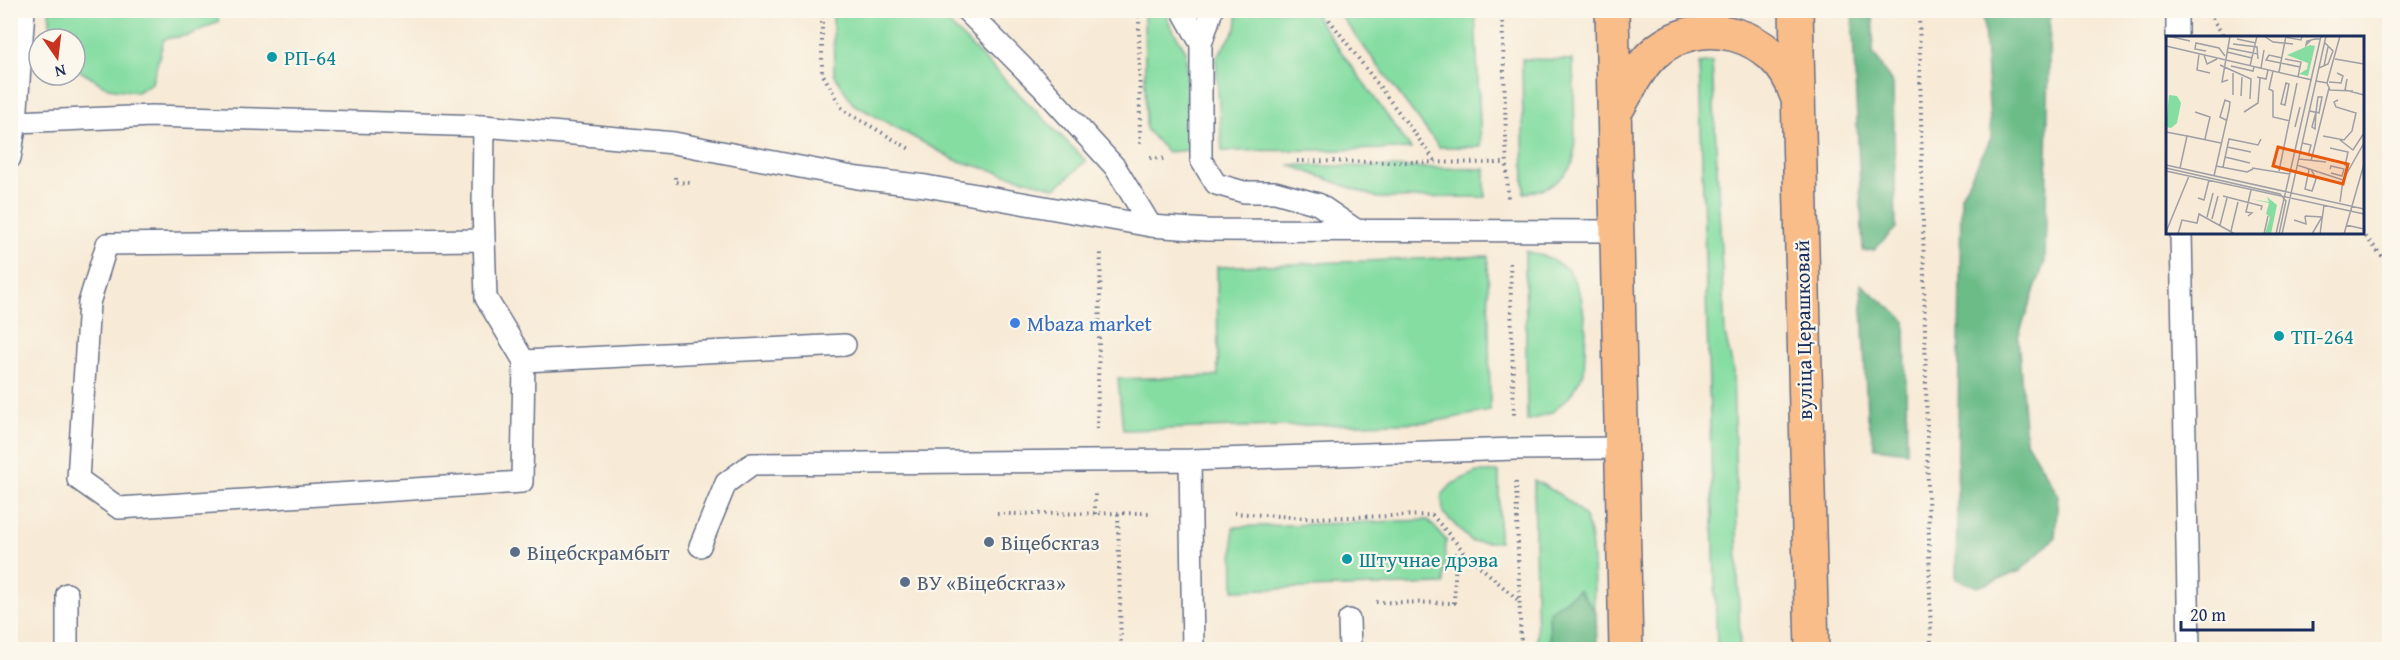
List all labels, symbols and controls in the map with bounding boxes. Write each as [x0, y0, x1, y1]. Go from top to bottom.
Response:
north arrow [27, 27, 87, 87]
inset map [2166, 36, 2364, 234]
place label: РП-64 [284, 42, 336, 73]
marker: РП-64 [265, 50, 279, 64]
text: N [52, 59, 69, 85]
street label: вуліца Церашковай [1786, 240, 1820, 420]
place label: Mbaza market [1027, 308, 1153, 339]
marker: Mbaza market [1008, 316, 1022, 330]
place label: ТП-264 [2291, 321, 2354, 352]
marker: ТП-264 [2272, 329, 2286, 343]
place label: Віцебскгаз [1001, 527, 1100, 558]
marker: Віцебскгаз [982, 535, 996, 549]
place label: Віцебскрамбыт [527, 537, 670, 568]
place label: Штучнае дрэва [1359, 544, 1498, 575]
marker: Віцебскрамбыт [508, 545, 522, 559]
marker: Штучнае дрэва [1340, 552, 1354, 566]
place label: ВУ «Віцебскгаз» [917, 567, 1066, 598]
marker: ВУ «Віцебскгаз» [898, 575, 912, 589]
scale bar [2181, 594, 2313, 632]
text: 20 m [2190, 601, 2226, 628]

